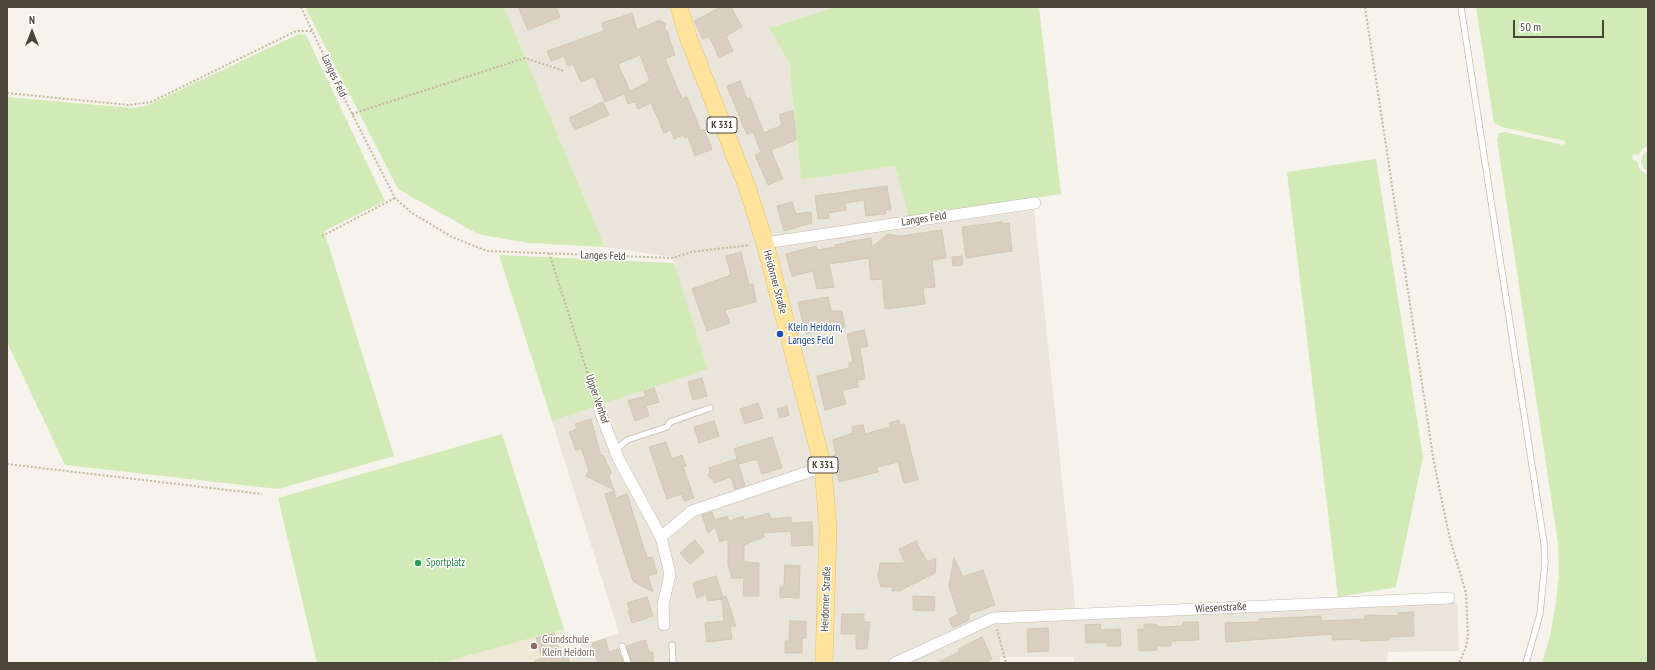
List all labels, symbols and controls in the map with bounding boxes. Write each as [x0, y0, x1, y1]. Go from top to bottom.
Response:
north arrow [12, 12, 52, 52]
scale bar [1515, 12, 1606, 38]
text: N [29, 13, 35, 27]
text: 50 m [1520, 19, 1541, 34]
street label: Langes Feld [318, 53, 350, 99]
road number: K 331 [707, 117, 737, 133]
street label: Langes Feld [901, 209, 947, 229]
street label: Langes Feld [580, 249, 626, 263]
street label: Heidorner Straße [760, 249, 790, 315]
place label: Klein Heidorn, Langes Feld [788, 321, 842, 347]
marker: Klein Heidorn, Langes Feld [775, 329, 785, 339]
street label: Upper Venhof [582, 373, 612, 425]
road number: K 331 [808, 457, 838, 473]
place label: Sportplatz [426, 556, 465, 570]
marker: Sportplatz [413, 558, 423, 568]
street label: Heidorner Straße [818, 566, 834, 632]
street label: Wiesenstraße [1195, 600, 1247, 616]
place label: Grundschule Klein Heidorn [542, 633, 594, 659]
marker: Grundschule Klein Heidorn [529, 641, 539, 651]

